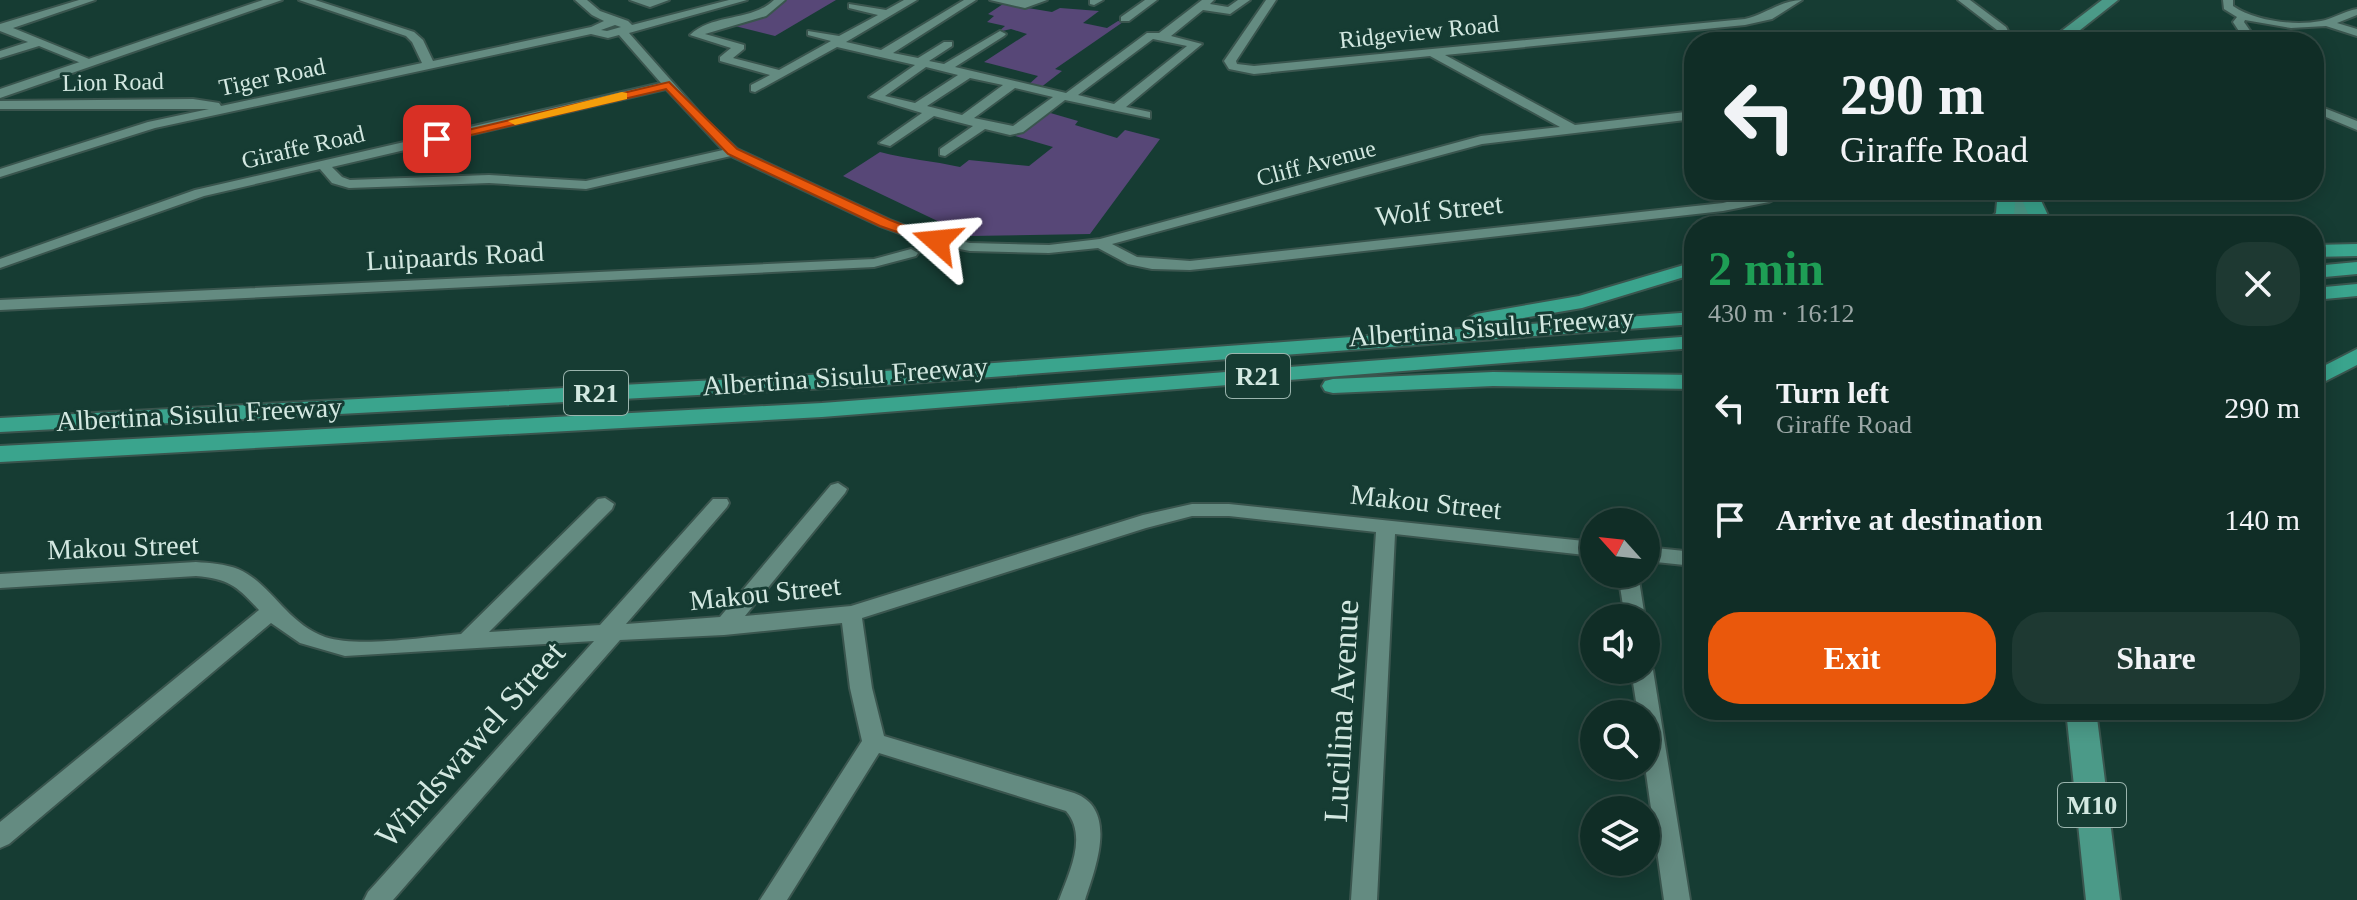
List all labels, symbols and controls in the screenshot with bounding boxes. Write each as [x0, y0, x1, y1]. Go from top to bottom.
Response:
street label: Ridgeview Road [1338, 11, 1500, 53]
street label: Tiger Road [217, 53, 327, 101]
icon: left [1708, 64, 1812, 168]
text: 290 m [1840, 64, 1985, 126]
street label: Lion Road [62, 68, 164, 96]
pin [403, 105, 471, 173]
icon: arrive [415, 117, 459, 161]
street label: Giraffe Road [239, 120, 367, 174]
text: Giraffe Road [1840, 130, 2028, 170]
street label: Cliff Avenue [1254, 135, 1378, 191]
street label: Wolf Street [1374, 188, 1504, 232]
position arrow [895, 199, 979, 283]
street label: Luipaards Road [365, 236, 545, 276]
text: 2 min [1708, 242, 1824, 295]
button: close [2216, 242, 2300, 326]
text: 430 m · 16:12 [1708, 299, 1855, 328]
street label: Albertina Sisulu Freeway [1347, 302, 1635, 352]
street label: Albertina Sisulu Freeway [701, 351, 989, 401]
road number: R21 [1226, 354, 1290, 398]
road number: R21 [564, 371, 628, 415]
text: Turn left [1776, 376, 1889, 409]
icon: left [1708, 386, 1752, 430]
street label: Albertina Sisulu Freeway [55, 391, 343, 437]
text: 290 m [2224, 391, 2300, 424]
text: Giraffe Road [1776, 410, 1912, 439]
street label: Makou Street [1349, 479, 1503, 525]
icon: arrive [1708, 498, 1752, 542]
text: Arrive at destination [1776, 503, 2043, 536]
text: 140 m [2224, 503, 2300, 536]
north arrow [1580, 508, 1660, 588]
map controls [1580, 508, 1660, 876]
street label: Makou Street [47, 529, 200, 565]
street label: Makou Street [688, 570, 842, 616]
street label: Lucilina Avenue [1317, 599, 1365, 823]
button: sound [1580, 604, 1660, 684]
button: Exit [1708, 612, 1996, 704]
button: Share [2012, 612, 2300, 704]
street label: Windswawel Street [368, 633, 572, 854]
button: search [1580, 700, 1660, 780]
road number: M10 [2058, 783, 2126, 827]
button: layers [1580, 796, 1660, 876]

